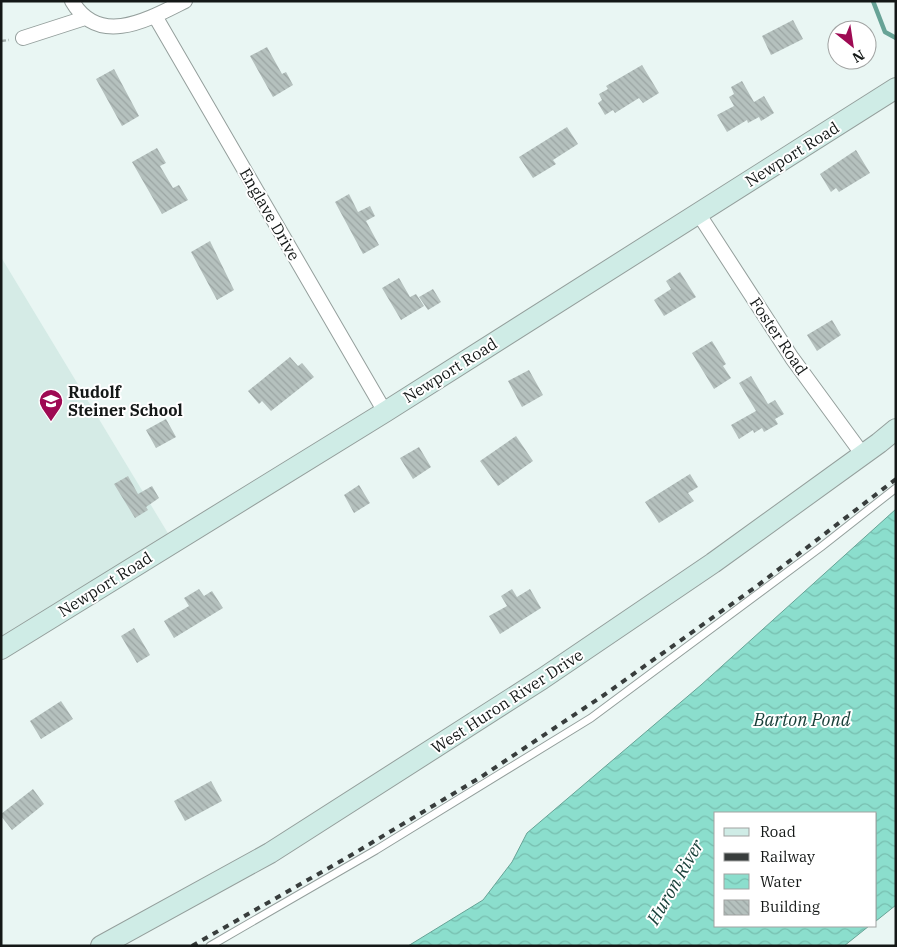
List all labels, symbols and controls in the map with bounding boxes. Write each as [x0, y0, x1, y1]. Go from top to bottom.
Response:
north arrow [827, 20, 877, 70]
text: N [849, 46, 868, 67]
street label: Newport Road [741, 117, 843, 191]
street label: Englave Drive [235, 164, 305, 264]
street label: Foster Road [746, 293, 812, 379]
street label: Newport Road [399, 333, 501, 407]
place label: Rudolf Steiner School [68, 382, 183, 420]
school or university icon: Rudolf Steiner School [38, 388, 64, 422]
street label: Newport Road [54, 547, 156, 621]
street label: West Huron River Drive [427, 644, 587, 758]
water label: Barton Pond [752, 708, 851, 731]
legend [714, 812, 877, 927]
text: Road [760, 822, 796, 841]
water label: Huron River [641, 834, 709, 930]
text: Railway [760, 847, 815, 866]
text: Water [760, 872, 802, 891]
text: Building [760, 897, 820, 916]

